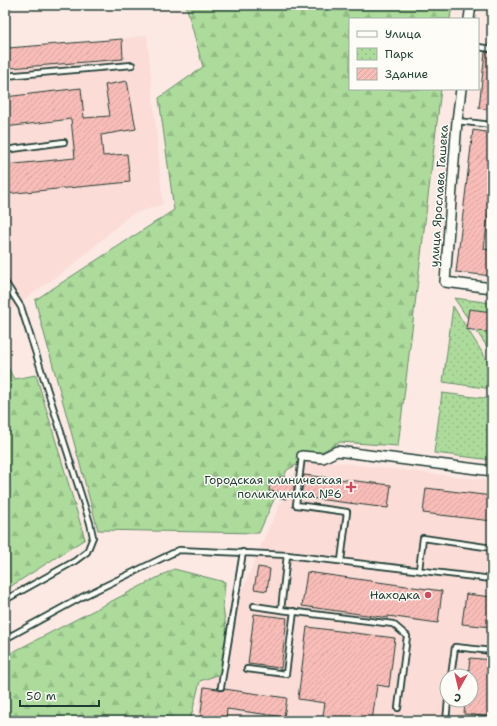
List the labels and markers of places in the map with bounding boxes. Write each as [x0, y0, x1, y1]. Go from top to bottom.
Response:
place label: Городская клиническая поликлиника №6 [204, 472, 342, 502]
marker: Городская клиническая поликлиника №6 [345, 481, 357, 493]
place label: Находка [370, 587, 421, 603]
marker: Находка [423, 590, 433, 600]

